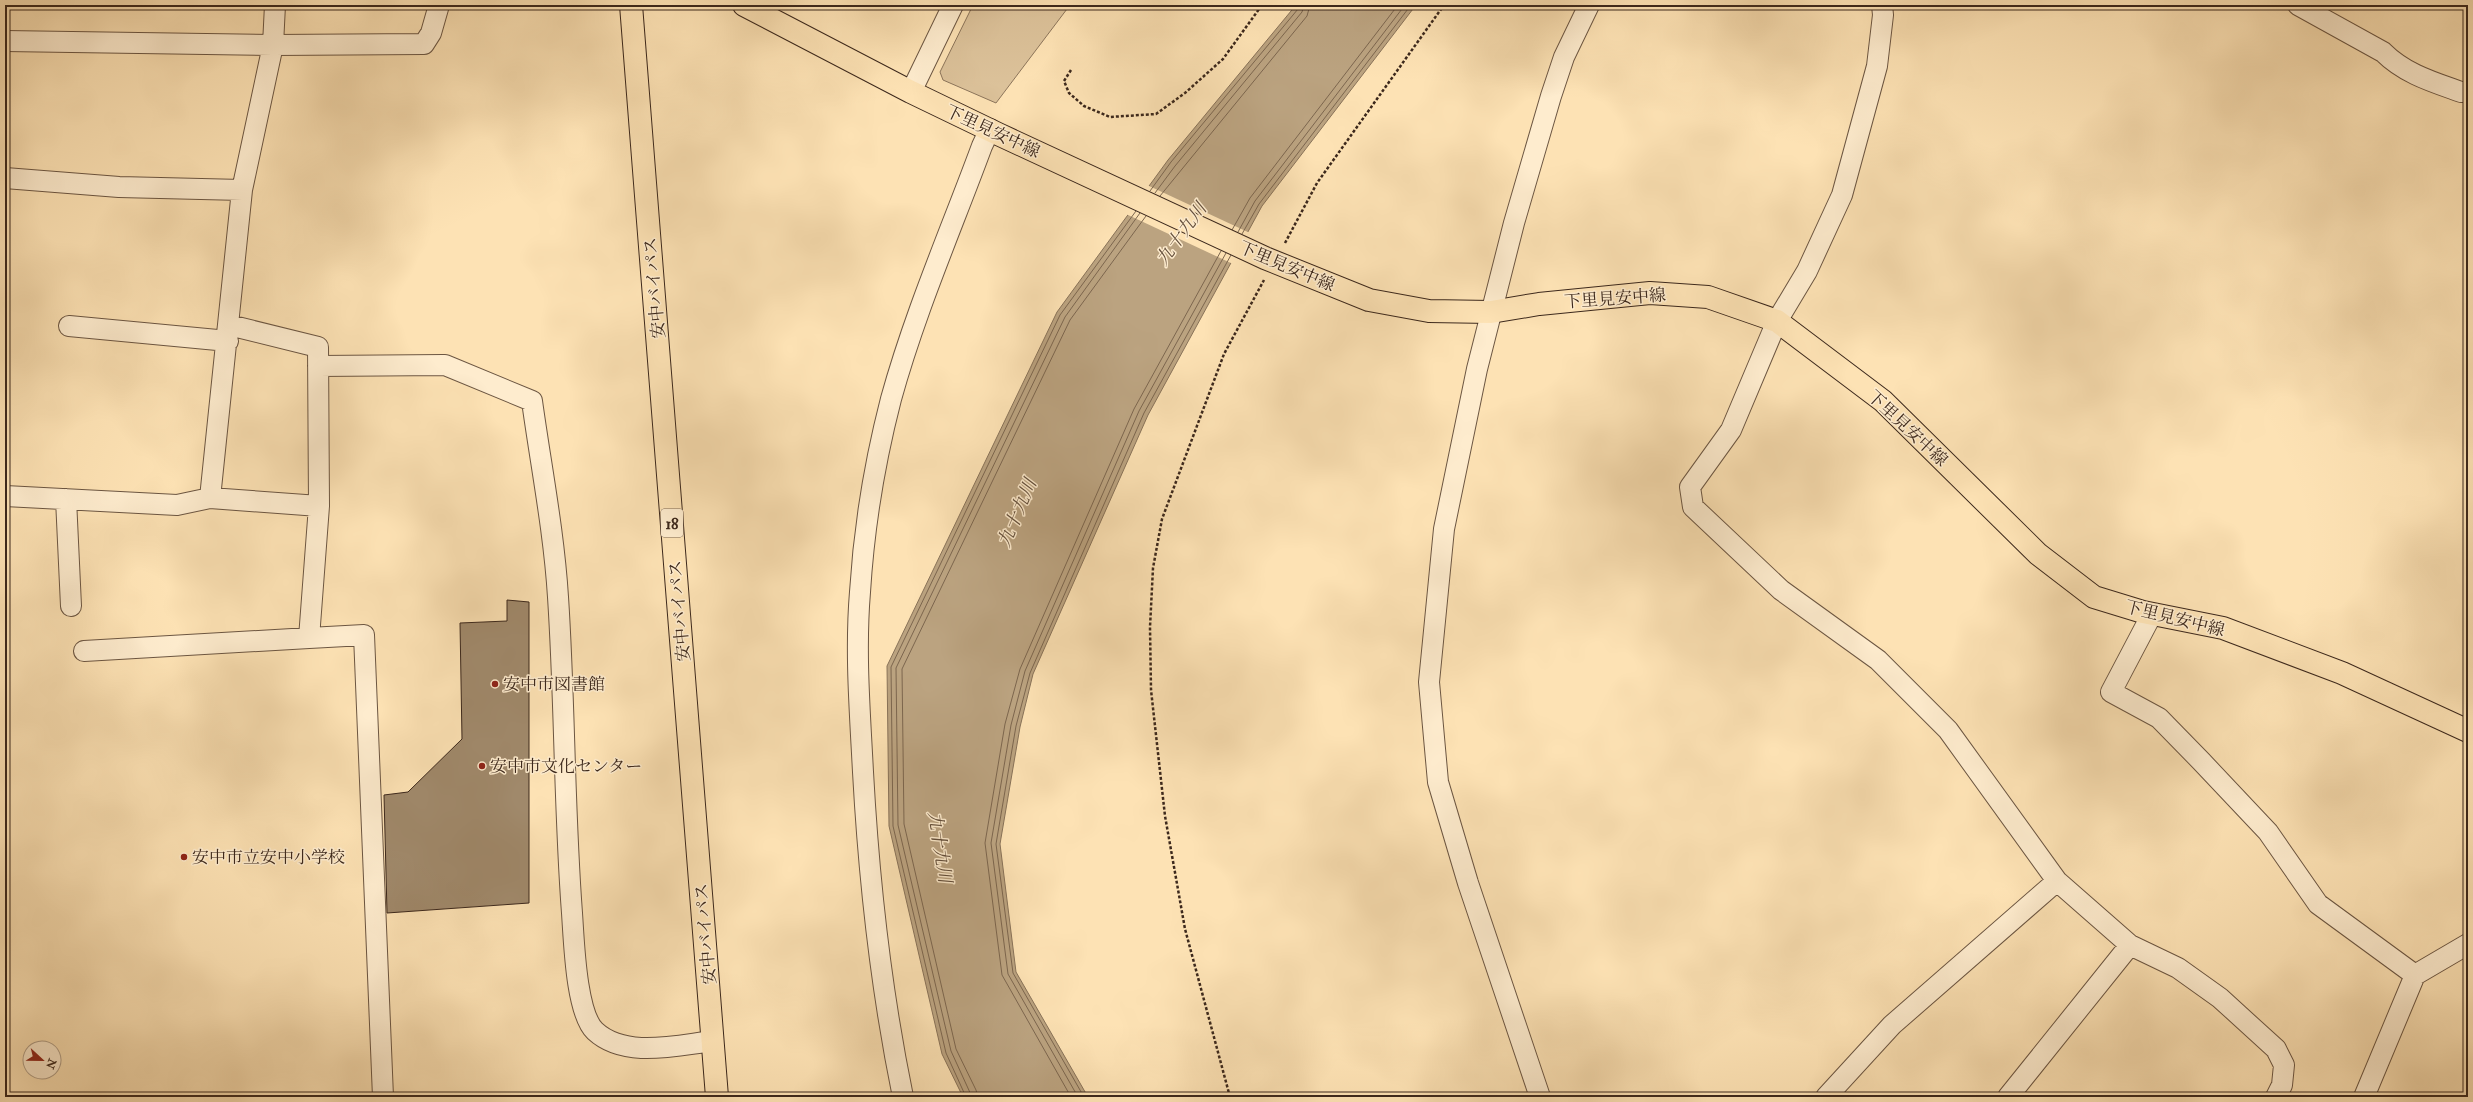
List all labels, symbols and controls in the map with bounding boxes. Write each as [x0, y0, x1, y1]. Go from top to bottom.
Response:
street label: 下里見安中線 [942, 100, 1043, 163]
water label: 九十九川 [1151, 197, 1213, 270]
street label: 安中バイパス [640, 236, 669, 340]
street label: 下里見安中線 [1236, 237, 1338, 296]
street label: 下里見安中線 [1563, 284, 1667, 313]
street label: 下里見安中線 [1863, 386, 1952, 471]
water label: 九十九川 [993, 474, 1043, 551]
road number: 18 [661, 509, 683, 537]
street label: 安中バイパス [665, 559, 694, 663]
street label: 下里見安中線 [2123, 596, 2227, 641]
place label: 安中市図書館 [503, 674, 605, 695]
marker: 安中市図書館 [490, 679, 500, 689]
place label: 安中市文化センター [490, 756, 642, 777]
marker: 安中市文化センター [477, 761, 487, 771]
water label: 九十九川 [923, 810, 957, 886]
place label: 安中市立安中小学校 [192, 847, 345, 868]
marker: 安中市立安中小学校 [179, 852, 189, 862]
street label: 安中バイパス [691, 882, 720, 986]
north arrow [22, 1040, 62, 1080]
text: N [43, 1056, 59, 1072]

